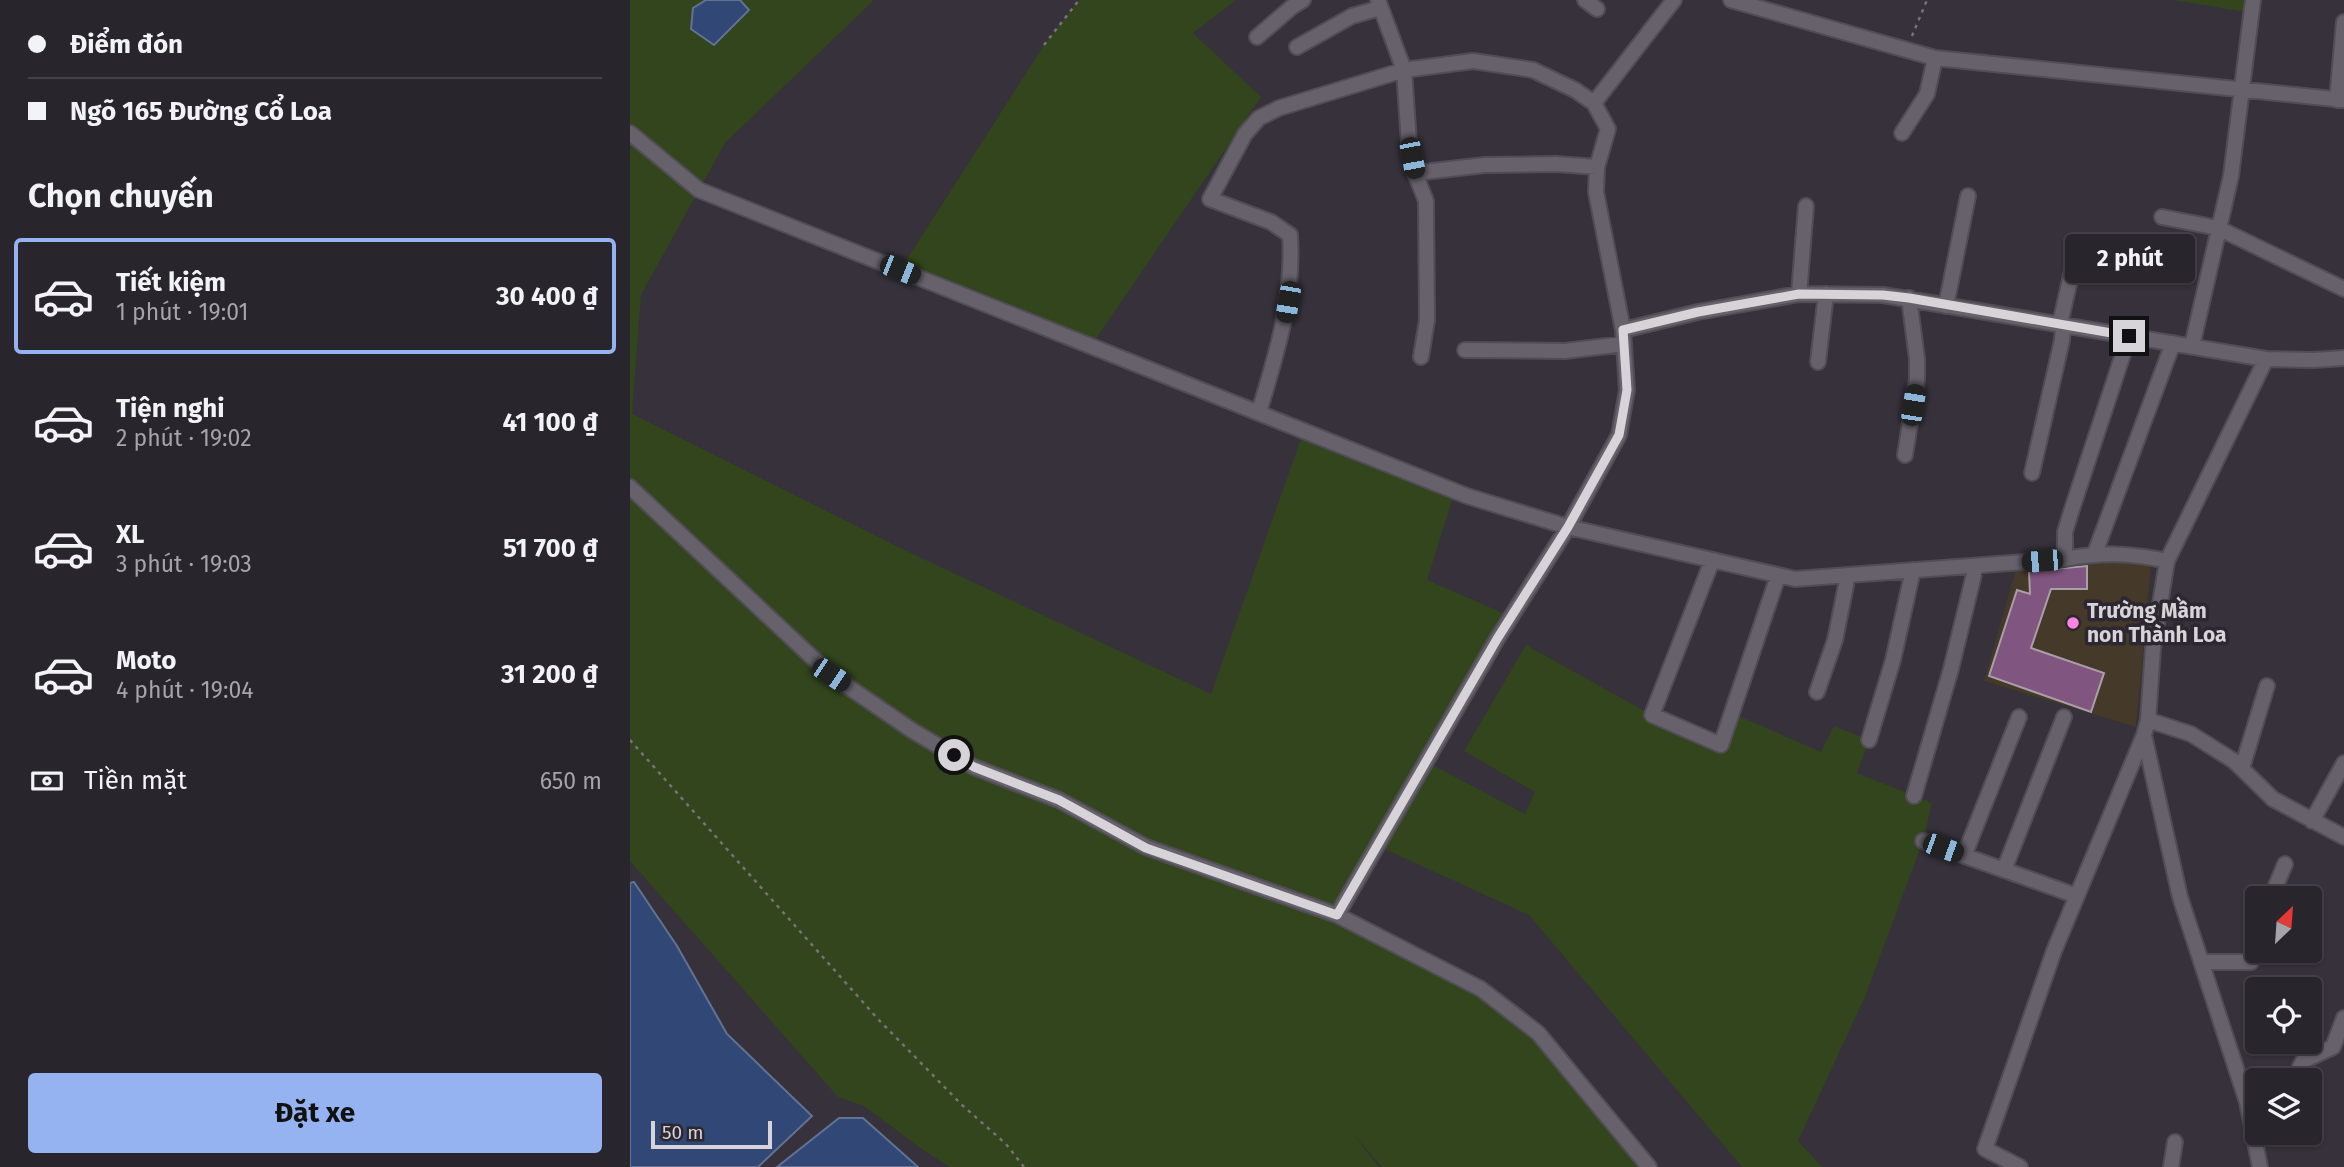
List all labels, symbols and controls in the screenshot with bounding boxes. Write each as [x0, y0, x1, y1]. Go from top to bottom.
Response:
text: Điểm đón [70, 29, 183, 60]
text: Ngõ 165 Đường Cổ Loa [70, 96, 332, 127]
car [1398, 135, 1427, 181]
text: Chọn chuyến [28, 177, 214, 215]
callout: 2 phút [2064, 234, 2194, 284]
text: 2 phút [2097, 244, 2163, 272]
car [877, 252, 924, 288]
icon: car [32, 265, 95, 328]
text: Tiết kiệm [116, 267, 226, 298]
car [1275, 279, 1302, 325]
text: 30 400 ₫ [496, 281, 598, 312]
text: 1 phút · 19:01 [116, 298, 248, 326]
route end [2113, 320, 2145, 352]
car [1900, 383, 1927, 427]
icon: car [32, 391, 95, 454]
text: Tiện nghi [116, 393, 225, 424]
text: 41 100 ₫ [503, 407, 598, 438]
text: 2 phút · 19:02 [116, 424, 252, 452]
icon: car [32, 517, 95, 580]
text: XL [116, 519, 144, 550]
text: 51 700 ₫ [503, 533, 598, 564]
car [2021, 549, 2064, 573]
text: 3 phút · 19:03 [116, 550, 252, 578]
place label: Trường Mầm non Thành Loa [2087, 596, 2226, 648]
marker: Trường Mầm non Thành Loa [2065, 615, 2081, 631]
icon: car [32, 643, 95, 706]
text: Moto [116, 645, 176, 676]
car [808, 655, 855, 695]
text: 31 200 ₫ [501, 659, 598, 690]
text: 4 phút · 19:04 [116, 676, 254, 704]
route start [938, 739, 970, 771]
icon: cash [28, 762, 66, 800]
text: Tiền mặt [84, 765, 187, 796]
text: 650 m [540, 767, 602, 795]
car [1920, 831, 1967, 865]
north arrow [2245, 886, 2322, 962]
map controls [2245, 886, 2322, 1145]
button: locate [2245, 977, 2322, 1054]
button: layers [2245, 1068, 2322, 1145]
button: Đặt xe [28, 1073, 602, 1153]
scale bar [651, 1118, 772, 1150]
text: 50 m [662, 1121, 703, 1144]

